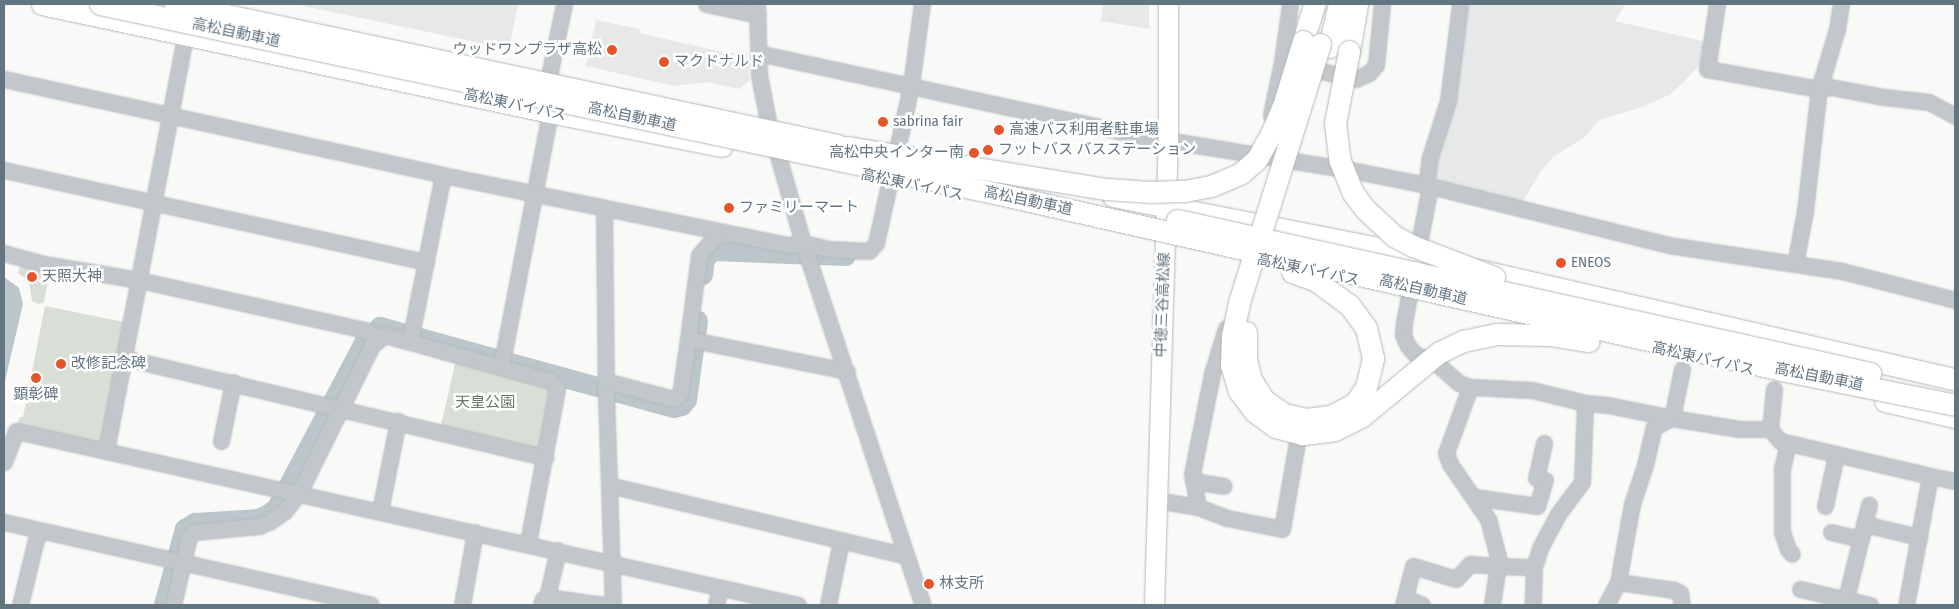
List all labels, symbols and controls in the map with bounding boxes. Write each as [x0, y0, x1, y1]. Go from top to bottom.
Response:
street label: 高松自動車道 [190, 15, 282, 51]
place label: ウッドワンプラザ高松 [452, 41, 602, 59]
marker: ウッドワンプラザ高松 [606, 44, 618, 56]
place label: マクドナルド [674, 53, 764, 71]
marker: マクドナルド [658, 56, 670, 68]
street label: 高松東バイパス [462, 85, 568, 125]
street label: 高松自動車道 [586, 99, 678, 135]
place label: sabrina fair [893, 113, 963, 131]
marker: sabrina fair [877, 116, 889, 128]
place label: 高速バス利用者駐車場 [1009, 121, 1159, 139]
marker: 高速バス利用者駐車場 [993, 124, 1005, 136]
place label: フットバス バスステーション [998, 141, 1197, 159]
place label: 高松中央インター南 [829, 144, 964, 162]
marker: フットバス バスステーション [982, 144, 994, 156]
marker: 高松中央インター南 [968, 147, 980, 159]
street label: 高松東バイパス [859, 165, 965, 205]
street label: 高松自動車道 [982, 183, 1074, 219]
place label: ファミリーマート [739, 199, 859, 217]
marker: ファミリーマート [723, 202, 735, 214]
street label: 高松東バイパス [1255, 250, 1361, 290]
street label: 中徳三谷高松線 [1152, 252, 1174, 358]
place label: ENEOS [1571, 254, 1611, 272]
marker: ENEOS [1555, 257, 1567, 269]
place label: 天照大神 [42, 268, 102, 286]
marker: 天照大神 [26, 271, 38, 283]
street label: 高松自動車道 [1377, 271, 1469, 309]
street label: 高松東バイパス [1650, 338, 1756, 380]
place label: 改修記念碑 [71, 355, 146, 373]
marker: 改修記念碑 [55, 358, 67, 370]
street label: 高松自動車道 [1773, 360, 1865, 394]
marker: 顕彰碑 [30, 372, 42, 384]
place label: 顕彰碑 [14, 386, 58, 404]
park label: 天皇公園 [455, 394, 515, 412]
place label: 林支所 [939, 575, 984, 593]
marker: 林支所 [923, 578, 935, 590]

